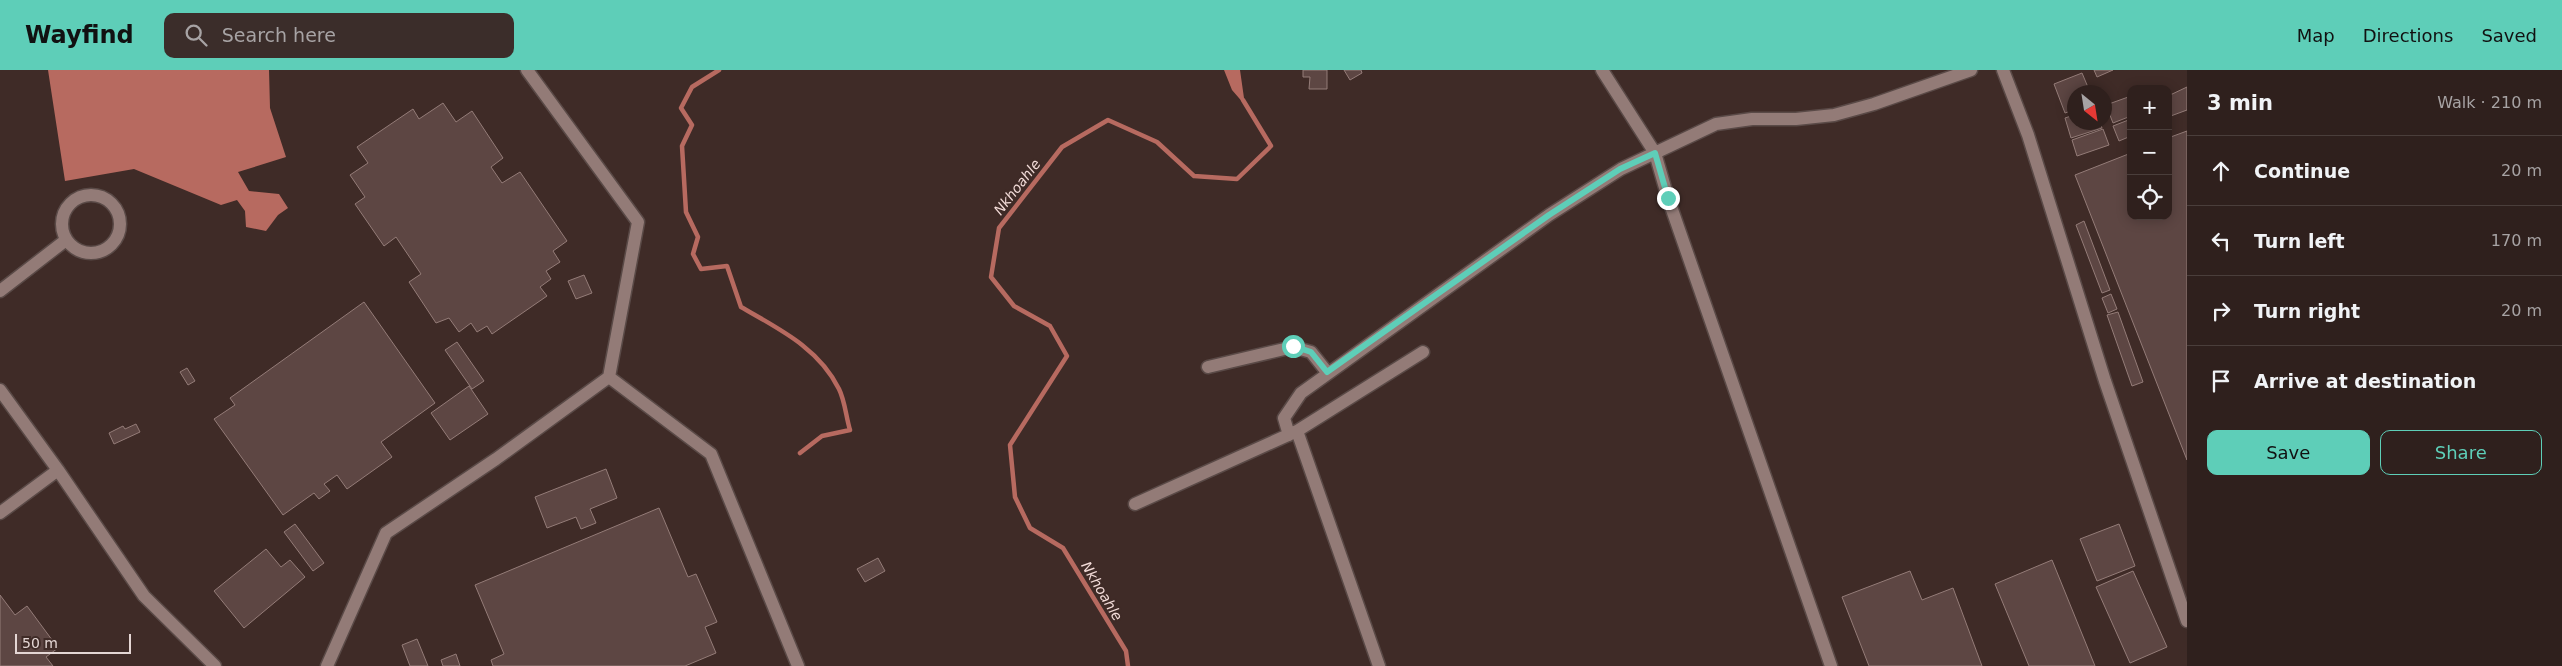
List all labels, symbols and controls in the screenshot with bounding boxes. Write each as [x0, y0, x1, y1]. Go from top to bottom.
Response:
search box [164, 13, 514, 58]
text: Wayfind [25, 21, 134, 49]
icon: search [182, 21, 210, 49]
text: Search here [222, 24, 336, 46]
text: Map [2297, 25, 2335, 46]
text: Directions [2363, 25, 2453, 46]
text: Saved [2481, 25, 2537, 46]
north arrow [2067, 85, 2112, 130]
map controls [2127, 85, 2172, 220]
button: + [2127, 85, 2172, 130]
text: 3 min [2207, 91, 2273, 115]
text: Walk · 210 m [2437, 93, 2542, 112]
button: − [2127, 130, 2172, 175]
water label: Nkhoahle [990, 156, 1044, 218]
icon: ahead [2207, 157, 2235, 185]
text: Continue [2254, 160, 2350, 182]
text: 20 m [2501, 161, 2542, 180]
button: locate [2127, 175, 2172, 220]
route end [1657, 187, 1680, 210]
icon: left [2207, 227, 2235, 255]
text: Turn left [2254, 230, 2345, 252]
text: 170 m [2491, 231, 2542, 250]
icon: right [2207, 297, 2235, 325]
text: Turn right [2254, 300, 2360, 322]
text: 20 m [2501, 301, 2542, 320]
route start [1282, 335, 1305, 358]
icon: arrive [2207, 367, 2235, 395]
text: Arrive at destination [2254, 370, 2476, 392]
button: Save [2207, 430, 2370, 475]
button: Share [2380, 430, 2542, 475]
water label: Nkhoahle [1078, 559, 1126, 623]
scale bar [15, 631, 131, 654]
text: 50 m [22, 635, 58, 651]

